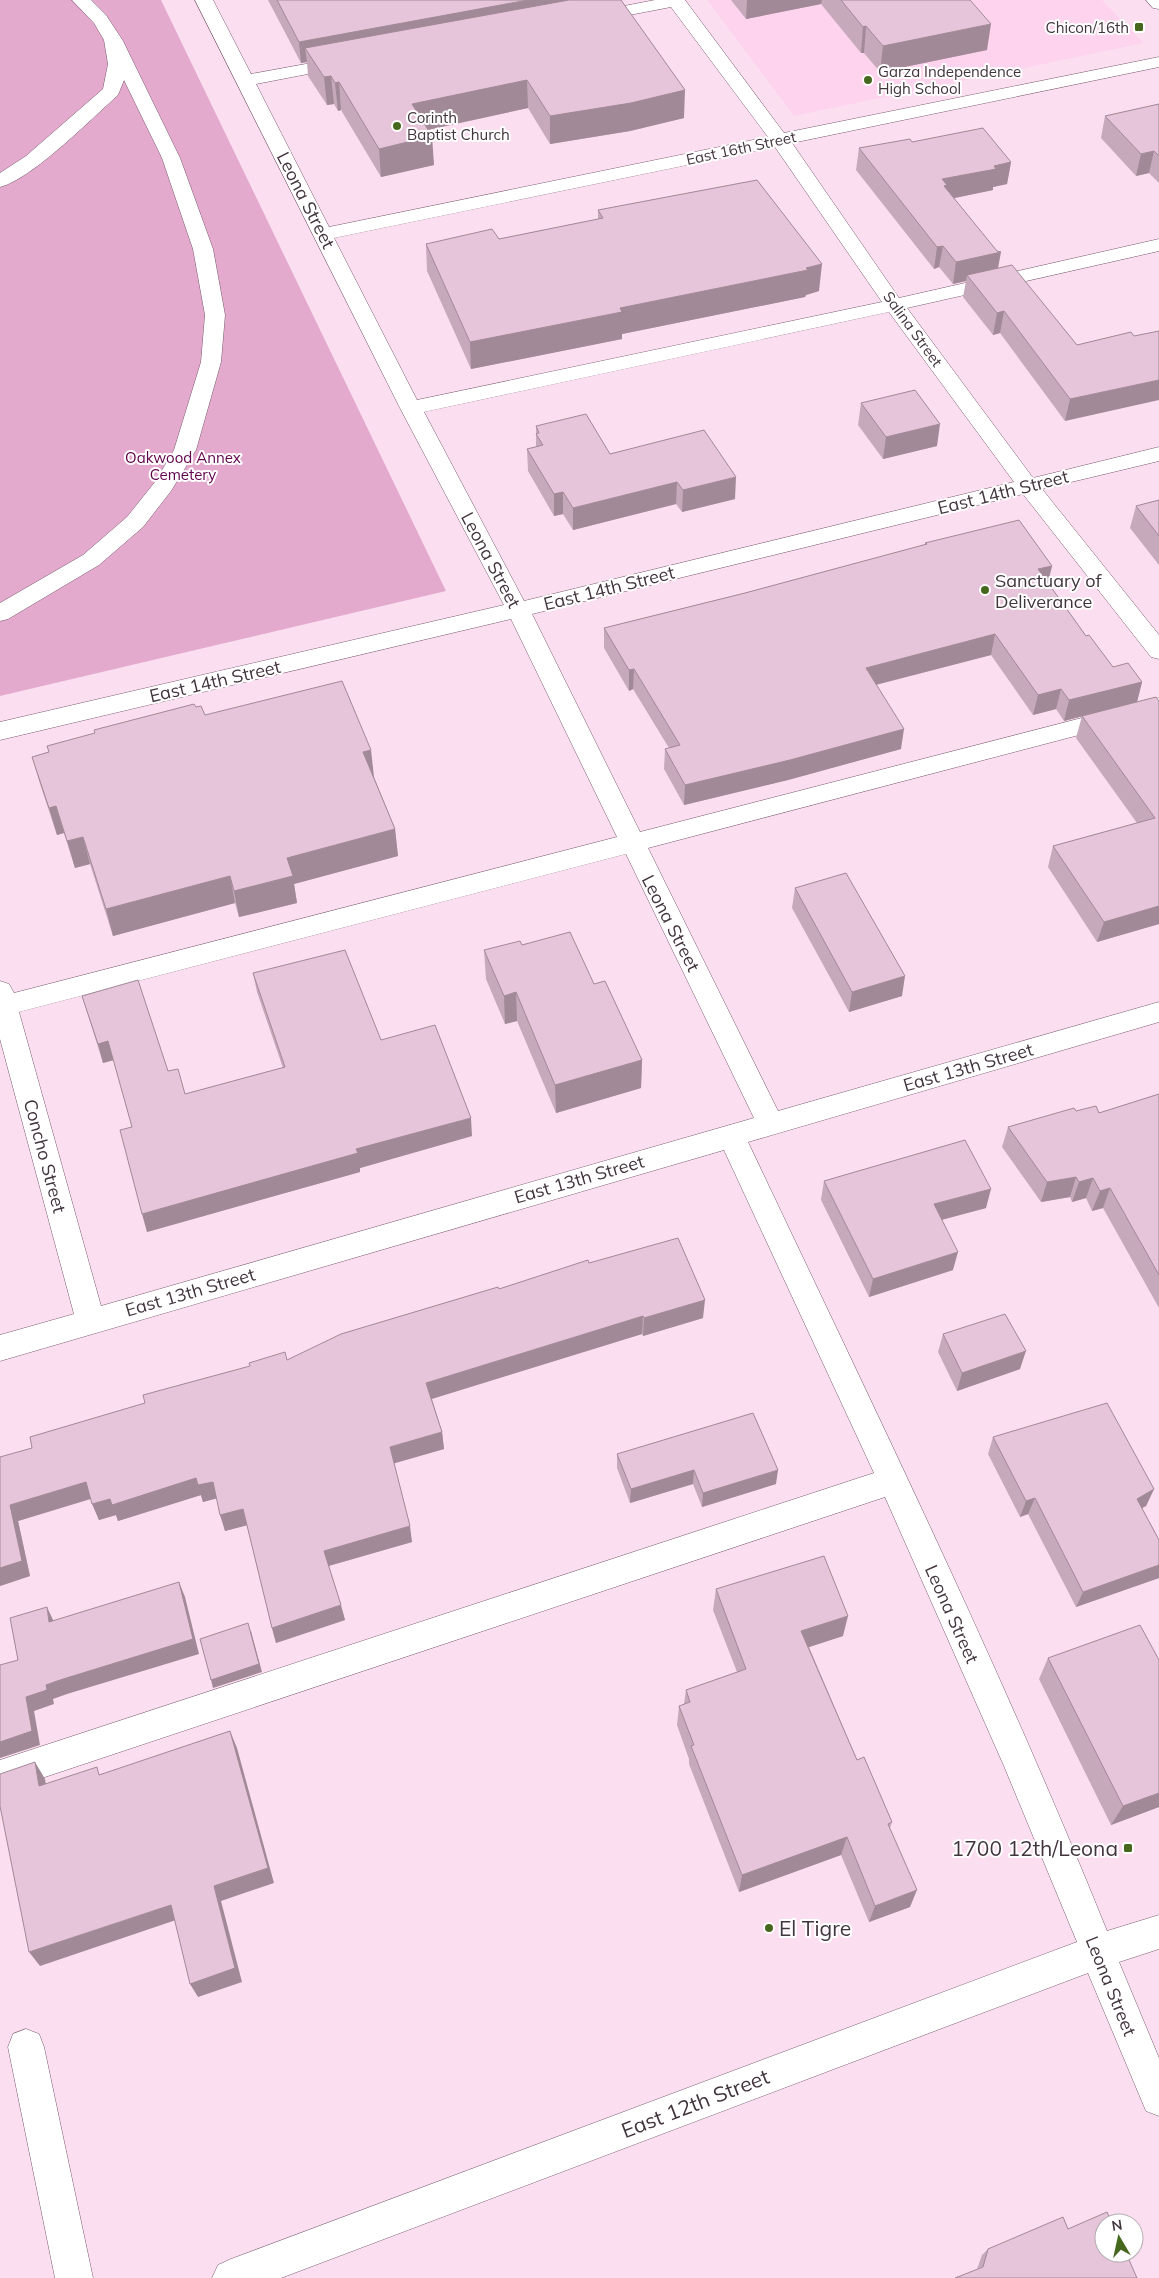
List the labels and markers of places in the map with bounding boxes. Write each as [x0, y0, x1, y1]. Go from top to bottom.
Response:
place label: Chicon/16th [1045, 18, 1129, 37]
marker: Chicon/16th [1133, 21, 1145, 33]
place label: Garza Independence High School [878, 62, 1021, 98]
marker: Garza Independence High School [862, 74, 874, 86]
place label: Corinth Baptist Church [407, 108, 510, 144]
marker: Corinth Baptist Church [391, 120, 403, 132]
place label: Sanctuary of Deliverance [995, 569, 1102, 613]
marker: Sanctuary of Deliverance [979, 584, 991, 596]
place label: 1700 12th/Leona [952, 1835, 1118, 1861]
marker: 1700 12th/Leona [1122, 1842, 1134, 1854]
place label: El Tigre [779, 1915, 851, 1941]
marker: El Tigre [763, 1922, 775, 1934]

